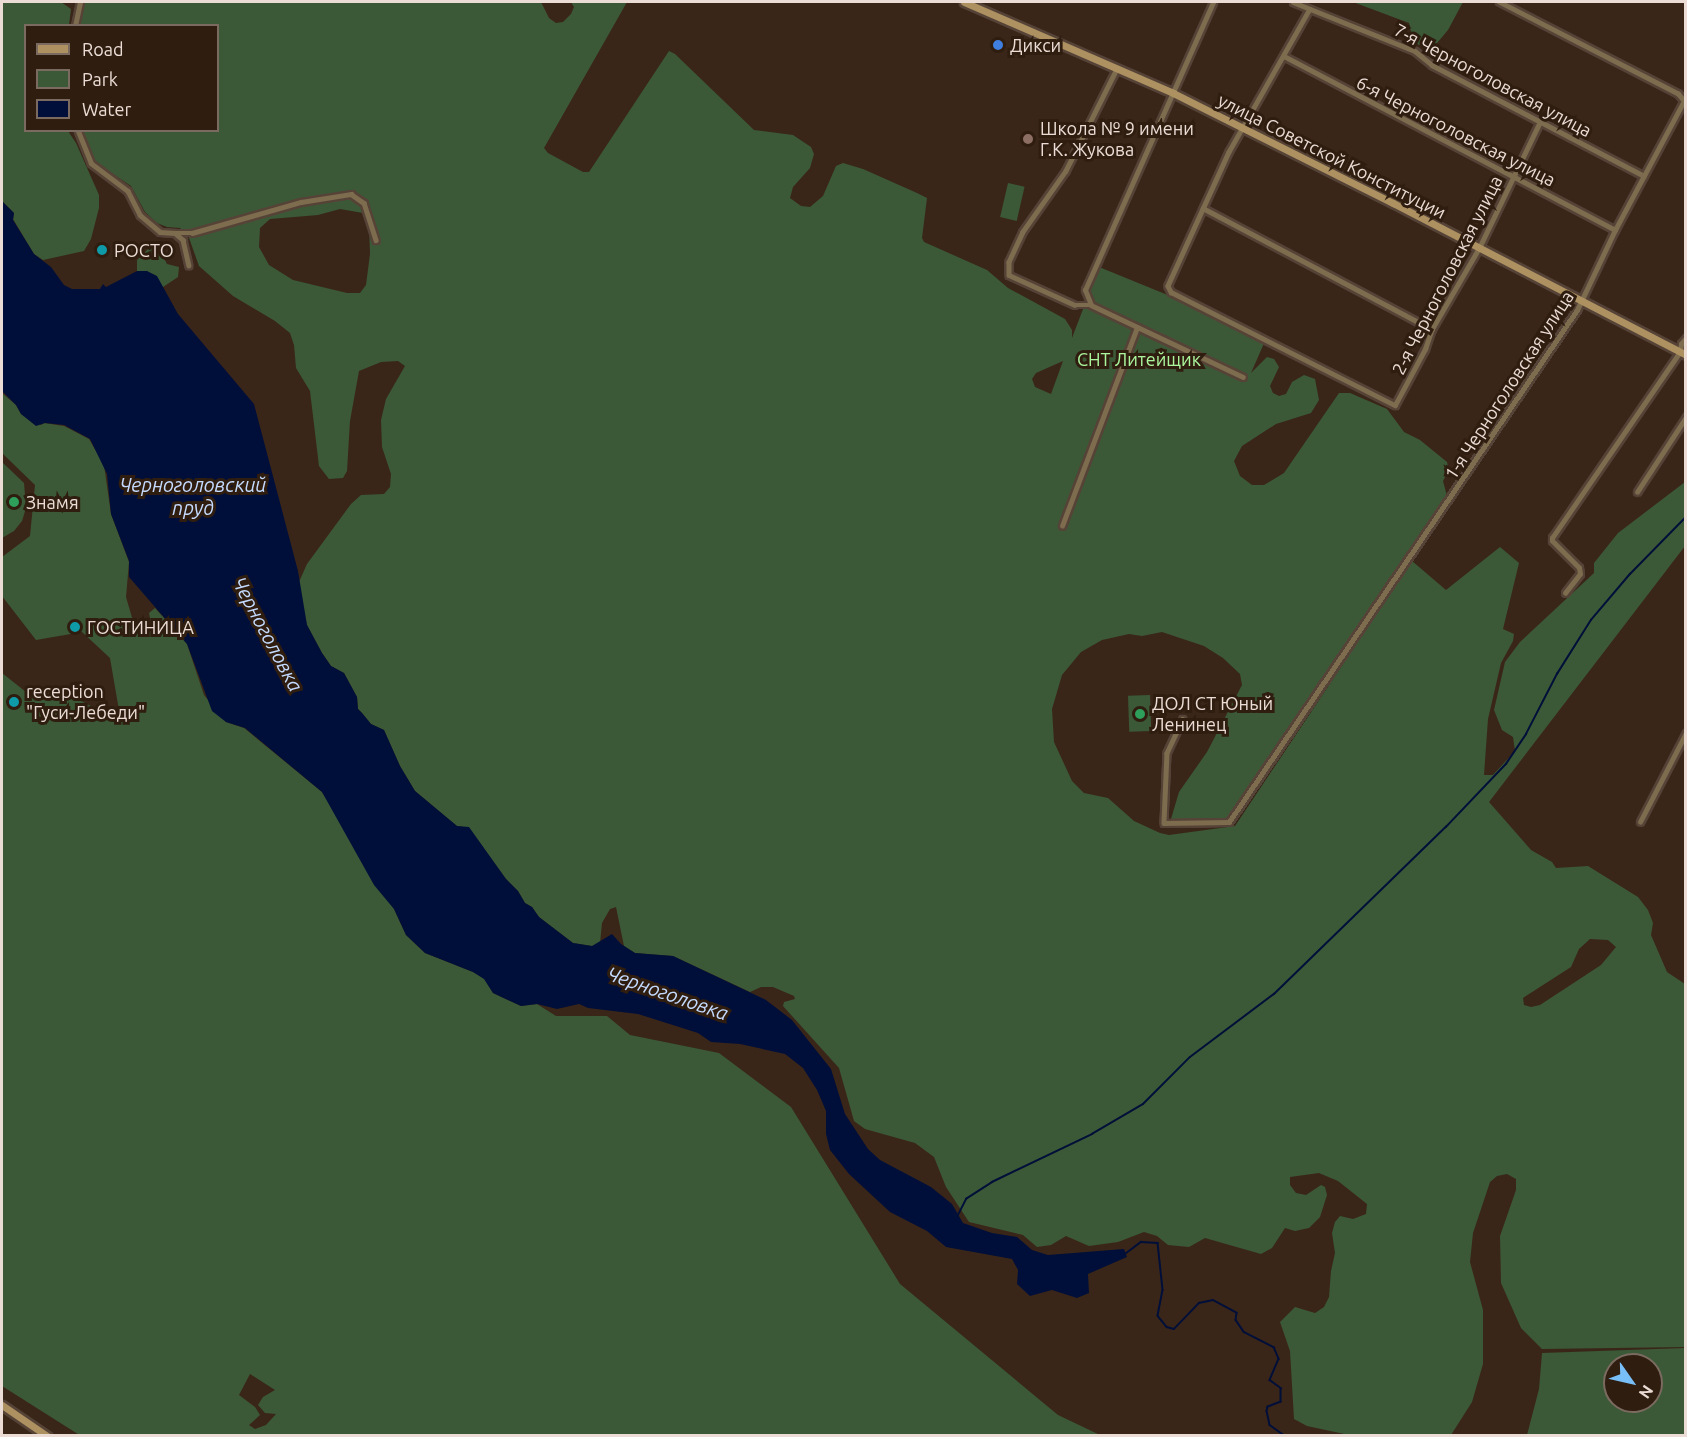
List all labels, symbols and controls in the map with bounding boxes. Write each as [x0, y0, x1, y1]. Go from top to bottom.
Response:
street label: 7-я Черноголовская улица [1391, 19, 1595, 141]
legend [24, 24, 219, 132]
place label: Дикси [1010, 34, 1061, 56]
marker: Дикси [991, 38, 1005, 52]
text: Road [82, 39, 124, 59]
text: Park [82, 69, 118, 89]
street label: 6-я Черноголовская улица [1353, 71, 1559, 191]
street label: улица Советской Конституции [1214, 89, 1450, 223]
text: Water [82, 99, 131, 119]
place label: Школа № 9 имени Г.К. Жукова [1040, 118, 1194, 160]
marker: Школа № 9 имени Г.К. Жукова [1021, 132, 1035, 146]
street label: 2-я Черноголовская улица [1387, 172, 1507, 378]
place label: РОСТО [114, 239, 174, 261]
marker: РОСТО [95, 243, 109, 257]
street label: 1-я Черноголовская улица [1440, 287, 1578, 483]
park label: СНТ Литейщик [1077, 348, 1201, 370]
water label: Черноголовский пруд [120, 473, 266, 520]
place label: Знамя [26, 491, 79, 513]
marker: Знамя [7, 495, 21, 509]
water label: Черноголовка [228, 573, 308, 695]
place label: ГОСТИНИЦА [87, 616, 194, 638]
marker: ГОСТИНИЦА [68, 620, 82, 634]
place label: reception "Гуси-Лебеди" [26, 681, 145, 724]
place label: ДОЛ СТ Юный Ленинец [1152, 693, 1273, 736]
marker: reception "Гуси-Лебеди" [7, 695, 21, 709]
marker: ДОЛ СТ Юный Ленинец [1133, 707, 1147, 721]
water label: Черноголовка [604, 961, 732, 1025]
north arrow [1603, 1353, 1663, 1413]
text: N [1635, 1382, 1657, 1402]

